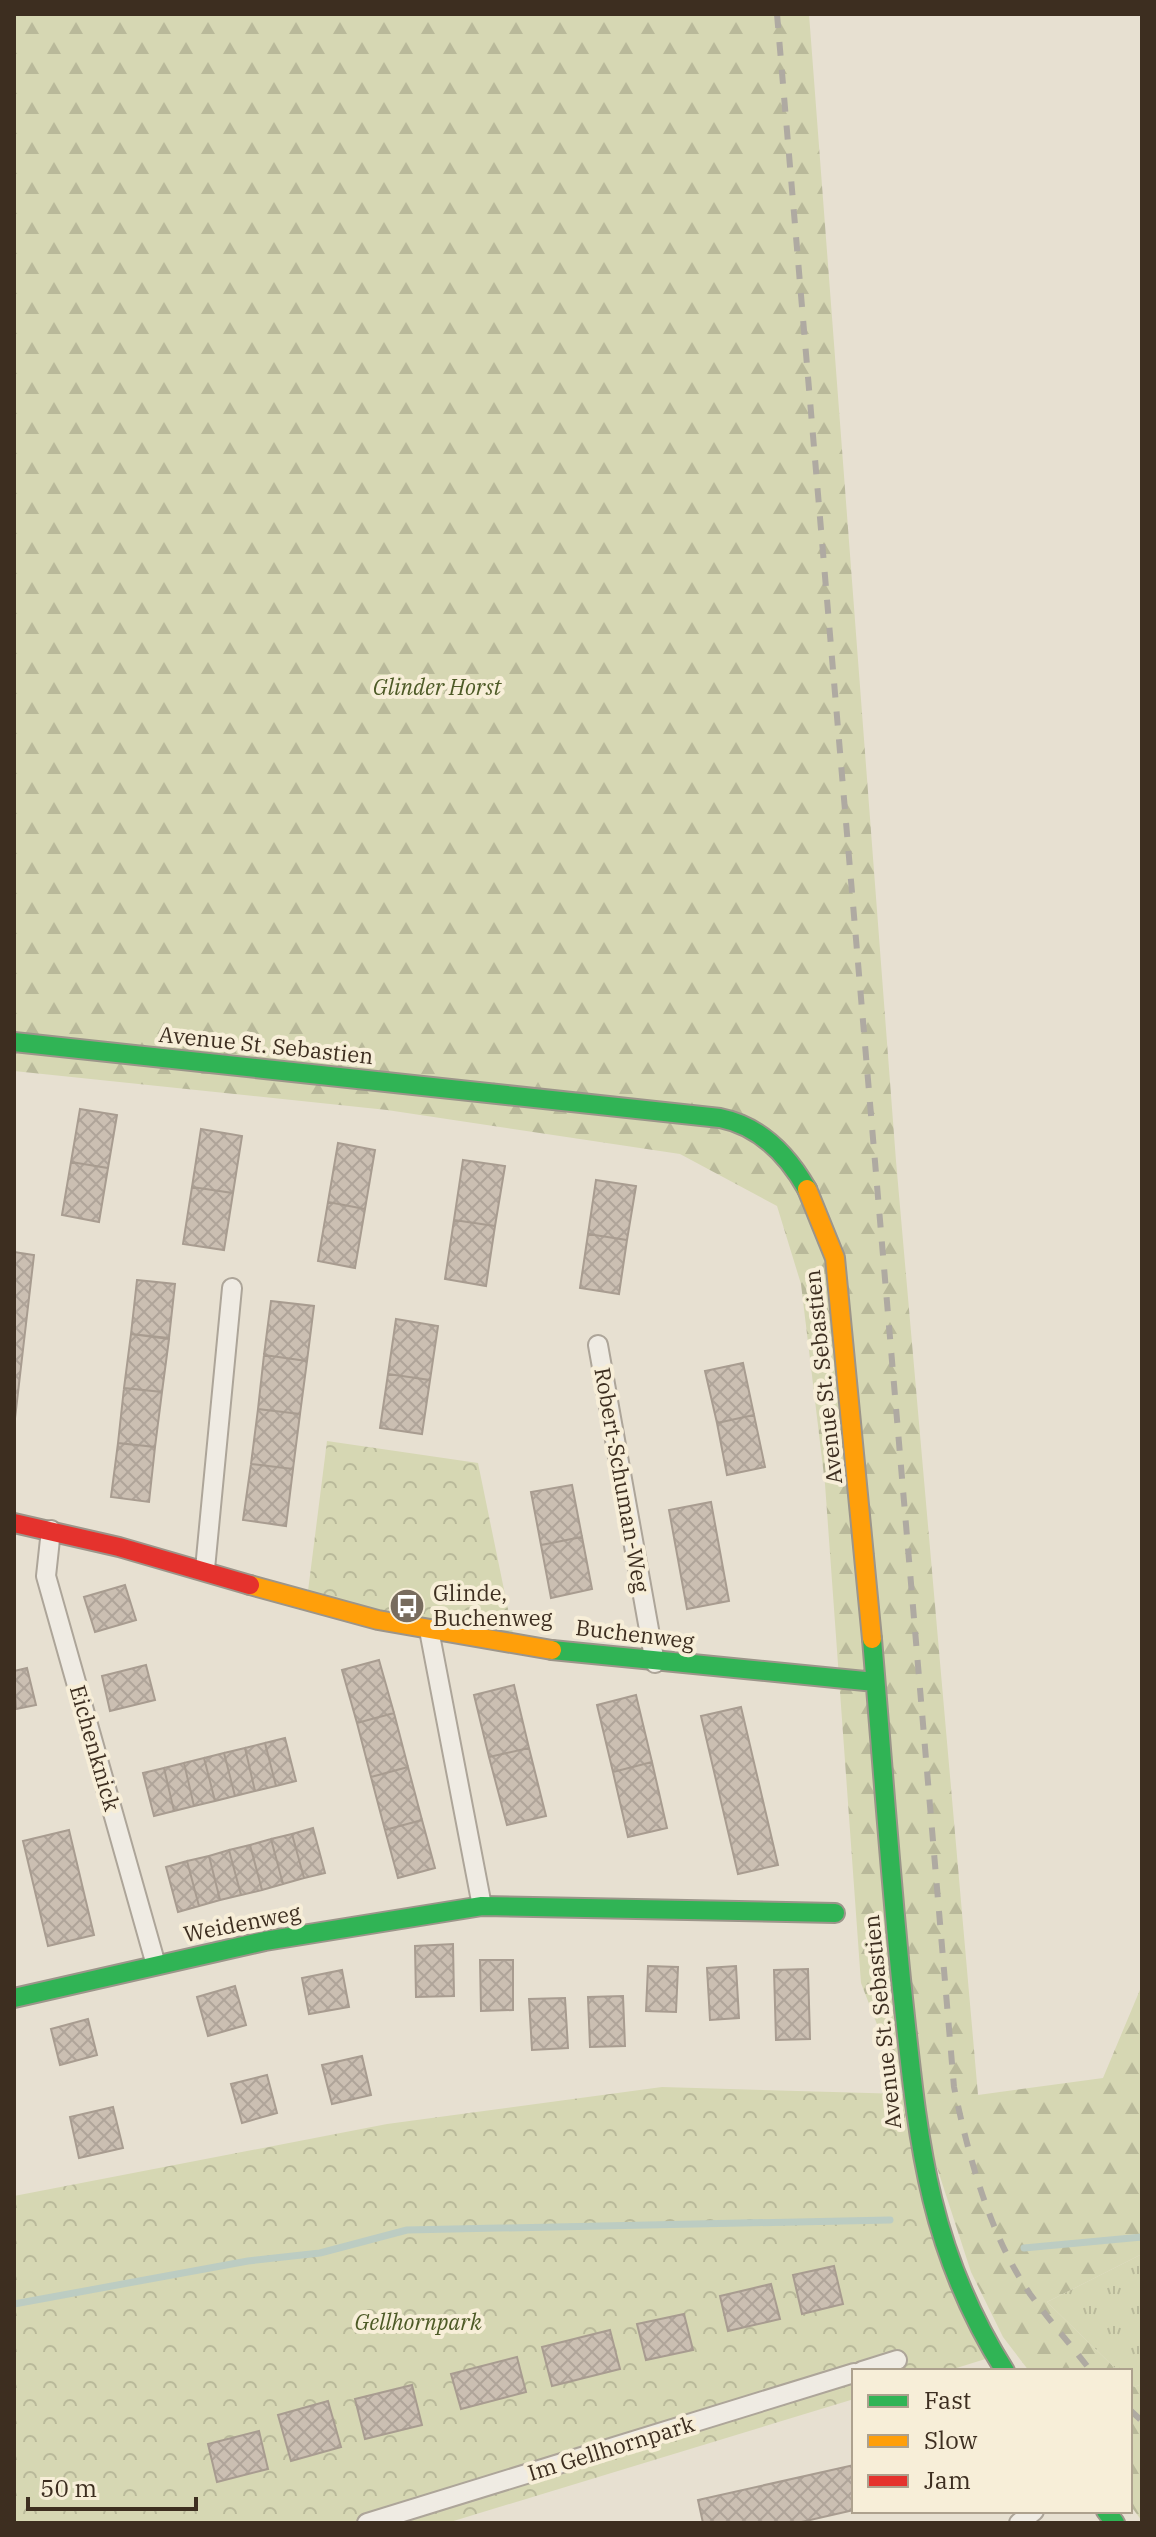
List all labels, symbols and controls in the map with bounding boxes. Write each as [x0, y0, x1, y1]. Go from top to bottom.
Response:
park label: Glinder Horst [373, 672, 502, 701]
street label: Avenue St. Sebastien [157, 1019, 375, 1070]
street label: Avenue St. Sebastien [797, 1268, 848, 1486]
street label: Robert-Schuman-Weg [588, 1365, 657, 1595]
place label: Glinde, Buchenweg [433, 1578, 553, 1632]
bus stop icon: Glinde, Buchenweg [388, 1587, 426, 1625]
street label: Buchenweg [574, 1612, 696, 1655]
street label: Eichenknick [64, 1681, 127, 1814]
street label: Weidenweg [181, 1897, 303, 1948]
street label: Avenue St. Sebastien [856, 1913, 907, 2131]
park label: Gellhornpark [354, 2307, 482, 2336]
legend [852, 2369, 1132, 2513]
text: Fast [924, 2384, 971, 2416]
street label: Im Gellhornpark [524, 2408, 698, 2487]
text: Slow [924, 2424, 978, 2456]
scale bar [28, 2461, 196, 2511]
text: Jam [924, 2464, 971, 2496]
text: 50 m [40, 2472, 97, 2504]

